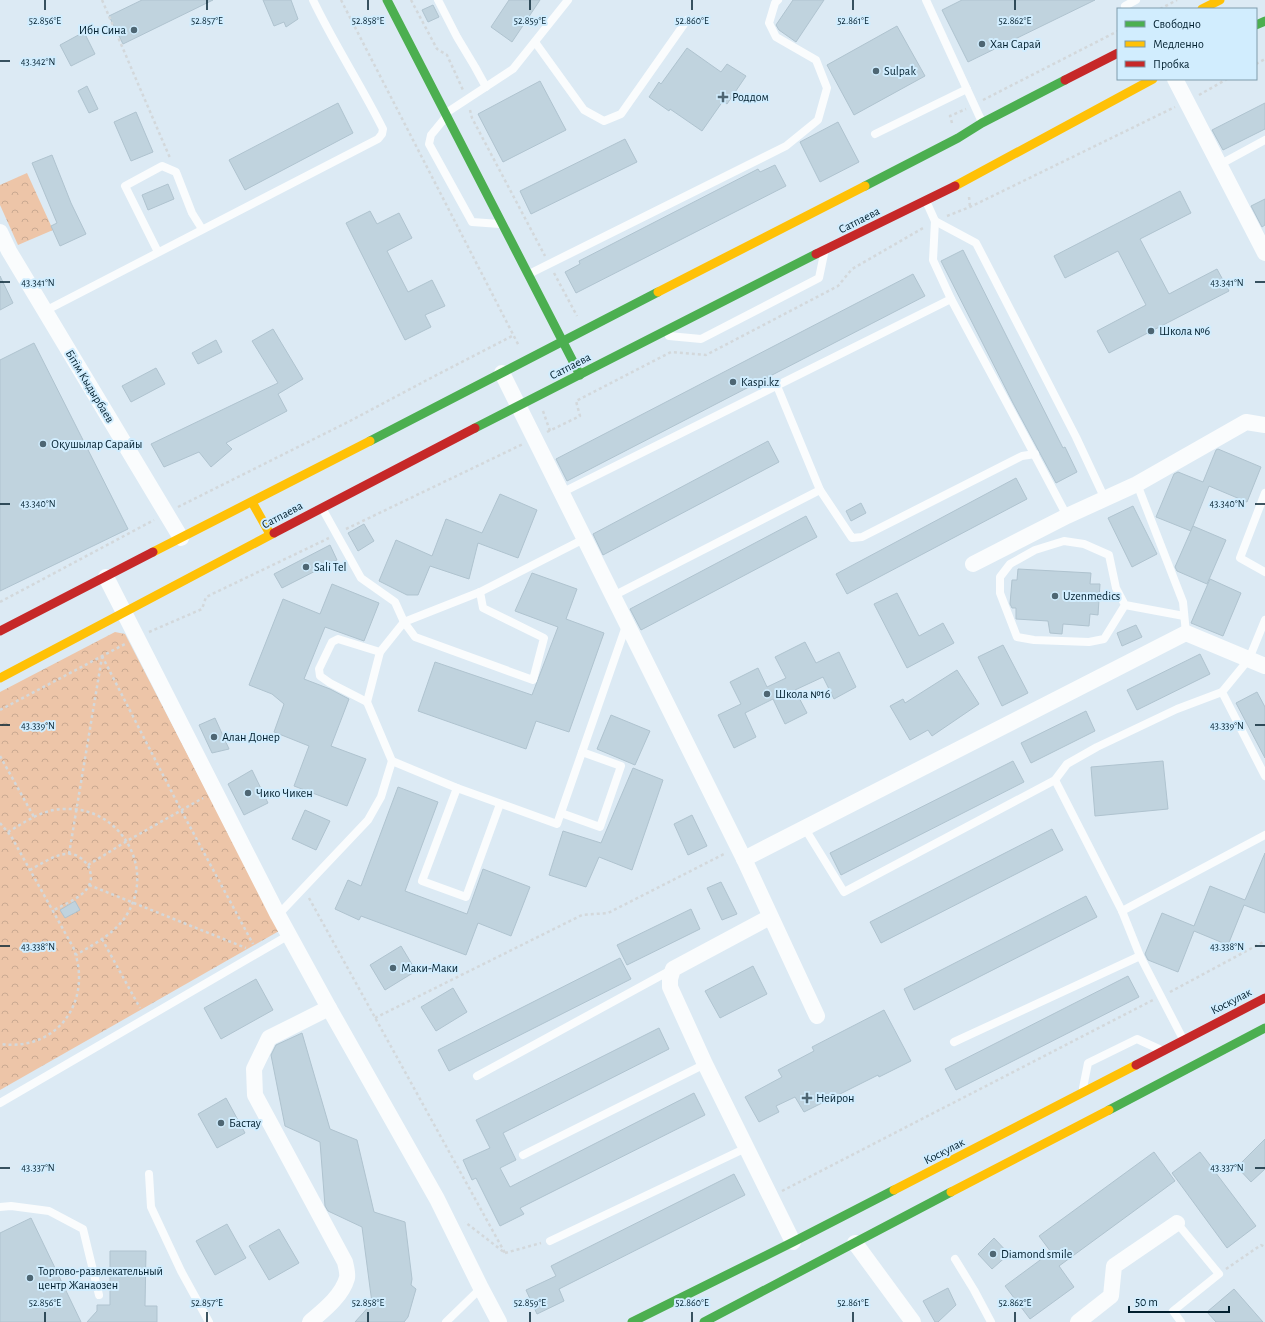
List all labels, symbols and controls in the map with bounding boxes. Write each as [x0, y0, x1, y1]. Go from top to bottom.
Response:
legend [1117, 8, 1257, 80]
text: 52.856°E [29, 16, 61, 26]
text: 52.857°E [191, 16, 223, 26]
text: 52.858°E [352, 16, 384, 26]
text: 52.859°E [514, 16, 546, 26]
text: 52.860°E [675, 16, 709, 26]
text: 52.861°E [837, 16, 869, 26]
text: 52.862°E [999, 16, 1032, 26]
text: Свободно [1153, 18, 1201, 30]
place label: Ибн Сина [79, 24, 127, 36]
marker: Ибн Сина [129, 25, 139, 35]
place label: Хан Сарай [990, 38, 1041, 50]
text: Медленно [1153, 38, 1204, 50]
marker: Хан Сарай [977, 39, 987, 49]
text: 43.342°N [21, 57, 55, 67]
text: Пробка [1153, 58, 1190, 70]
place label: Sulpak [884, 65, 916, 77]
marker: Sulpak [871, 66, 881, 76]
marker: Роддом [717, 91, 729, 103]
place label: Роддом [732, 91, 769, 103]
street label: Сатпаева [836, 204, 882, 235]
text: 43.341°N [21, 278, 55, 288]
text: 43.341°N [1210, 278, 1244, 288]
place label: Школа №6 [1159, 325, 1211, 337]
marker: Школа №6 [1146, 326, 1156, 336]
street label: Бiтiм Кыдырбаев [64, 347, 117, 425]
street label: Сатпаева [547, 350, 593, 381]
place label: Kaspi.kz [741, 376, 779, 388]
marker: Kaspi.kz [728, 377, 738, 387]
place label: Оқушылар Сарайы [51, 438, 142, 451]
marker: Оқушылар Сарайы [38, 439, 48, 449]
text: 43.340°N [20, 499, 56, 509]
street label: Сатпаева [259, 499, 305, 531]
text: 43.340°N [1209, 499, 1245, 509]
place label: Sali Tel [314, 561, 346, 573]
marker: Sali Tel [301, 562, 311, 572]
place label: Uzenmedics [1063, 590, 1120, 602]
marker: Uzenmedics [1050, 591, 1060, 601]
place label: Школа №16 [775, 688, 831, 700]
marker: Школа №16 [762, 689, 772, 699]
text: 43.339°N [21, 721, 55, 731]
text: 43.339°N [1210, 721, 1244, 731]
place label: Алан Донер [222, 731, 280, 743]
marker: Алан Донер [209, 732, 219, 742]
place label: Чико Чикен [256, 787, 313, 799]
marker: Чико Чикен [243, 788, 253, 798]
text: 43.338°N [21, 942, 55, 952]
text: 43.338°N [1210, 942, 1244, 952]
place label: Маки-Маки [401, 962, 458, 974]
marker: Маки-Маки [388, 963, 398, 973]
street label: Коскулак [1209, 985, 1254, 1017]
marker: Нейрон [801, 1092, 813, 1104]
place label: Нейрон [816, 1092, 854, 1104]
place label: Бастау [229, 1117, 261, 1130]
marker: Бастау [216, 1118, 226, 1128]
street label: Коскулак [922, 1135, 967, 1167]
text: 43.337°N [21, 1163, 55, 1173]
text: 43.337°N [1210, 1163, 1244, 1173]
place label: Diamond smile [1001, 1248, 1072, 1260]
marker: Diamond smile [988, 1249, 998, 1259]
place label: Торгово-развлекательный центр Жанаозен [38, 1265, 163, 1291]
marker: Торгово-развлекательный центр Жанаозен [25, 1273, 35, 1283]
scale bar [1129, 1288, 1229, 1314]
text: 50 m [1135, 1296, 1158, 1308]
text: 52.856°E [29, 1298, 61, 1308]
text: 52.857°E [191, 1298, 223, 1308]
text: 52.858°E [352, 1298, 384, 1308]
text: 52.859°E [514, 1298, 546, 1308]
text: 52.860°E [675, 1298, 709, 1308]
text: 52.861°E [837, 1298, 869, 1308]
text: 52.862°E [999, 1298, 1032, 1308]

